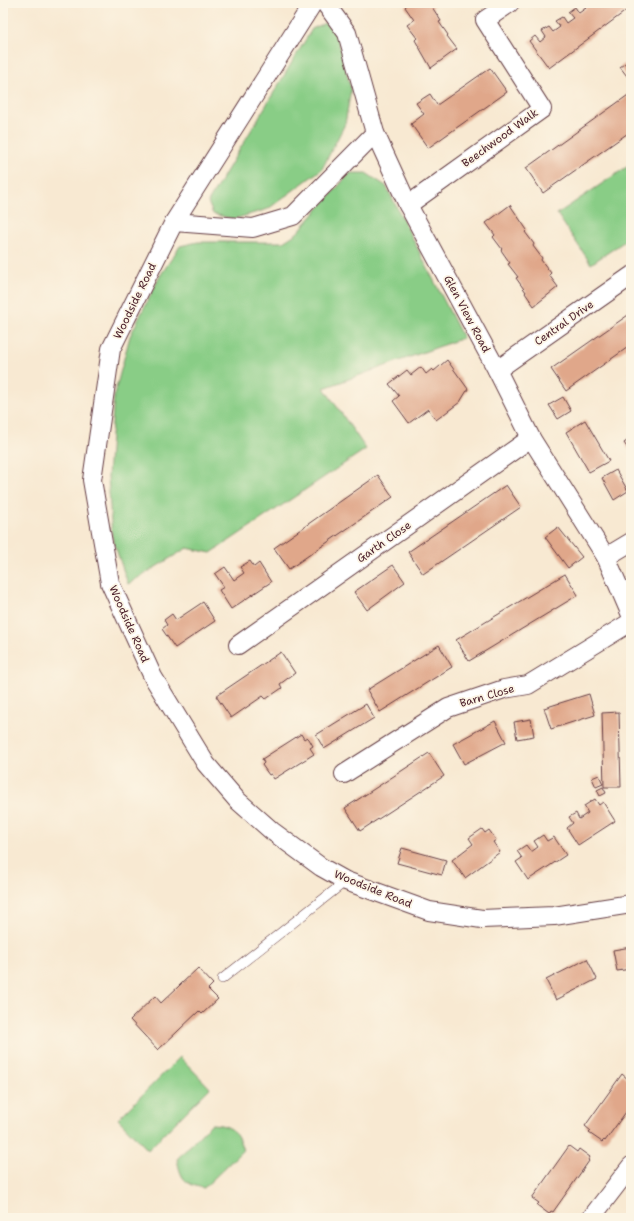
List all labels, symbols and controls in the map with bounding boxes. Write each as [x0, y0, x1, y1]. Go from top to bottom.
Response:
street label: Beechwood Walk [459, 105, 541, 171]
street label: Woodside Road [110, 260, 160, 342]
street label: Glen View Road [440, 273, 494, 355]
street label: Central Drive [531, 297, 597, 349]
street label: Garth Close [354, 518, 414, 566]
street label: Woodside Road [105, 583, 153, 665]
street label: Barn Close [458, 681, 516, 711]
street label: Woodside Road [332, 866, 414, 912]

